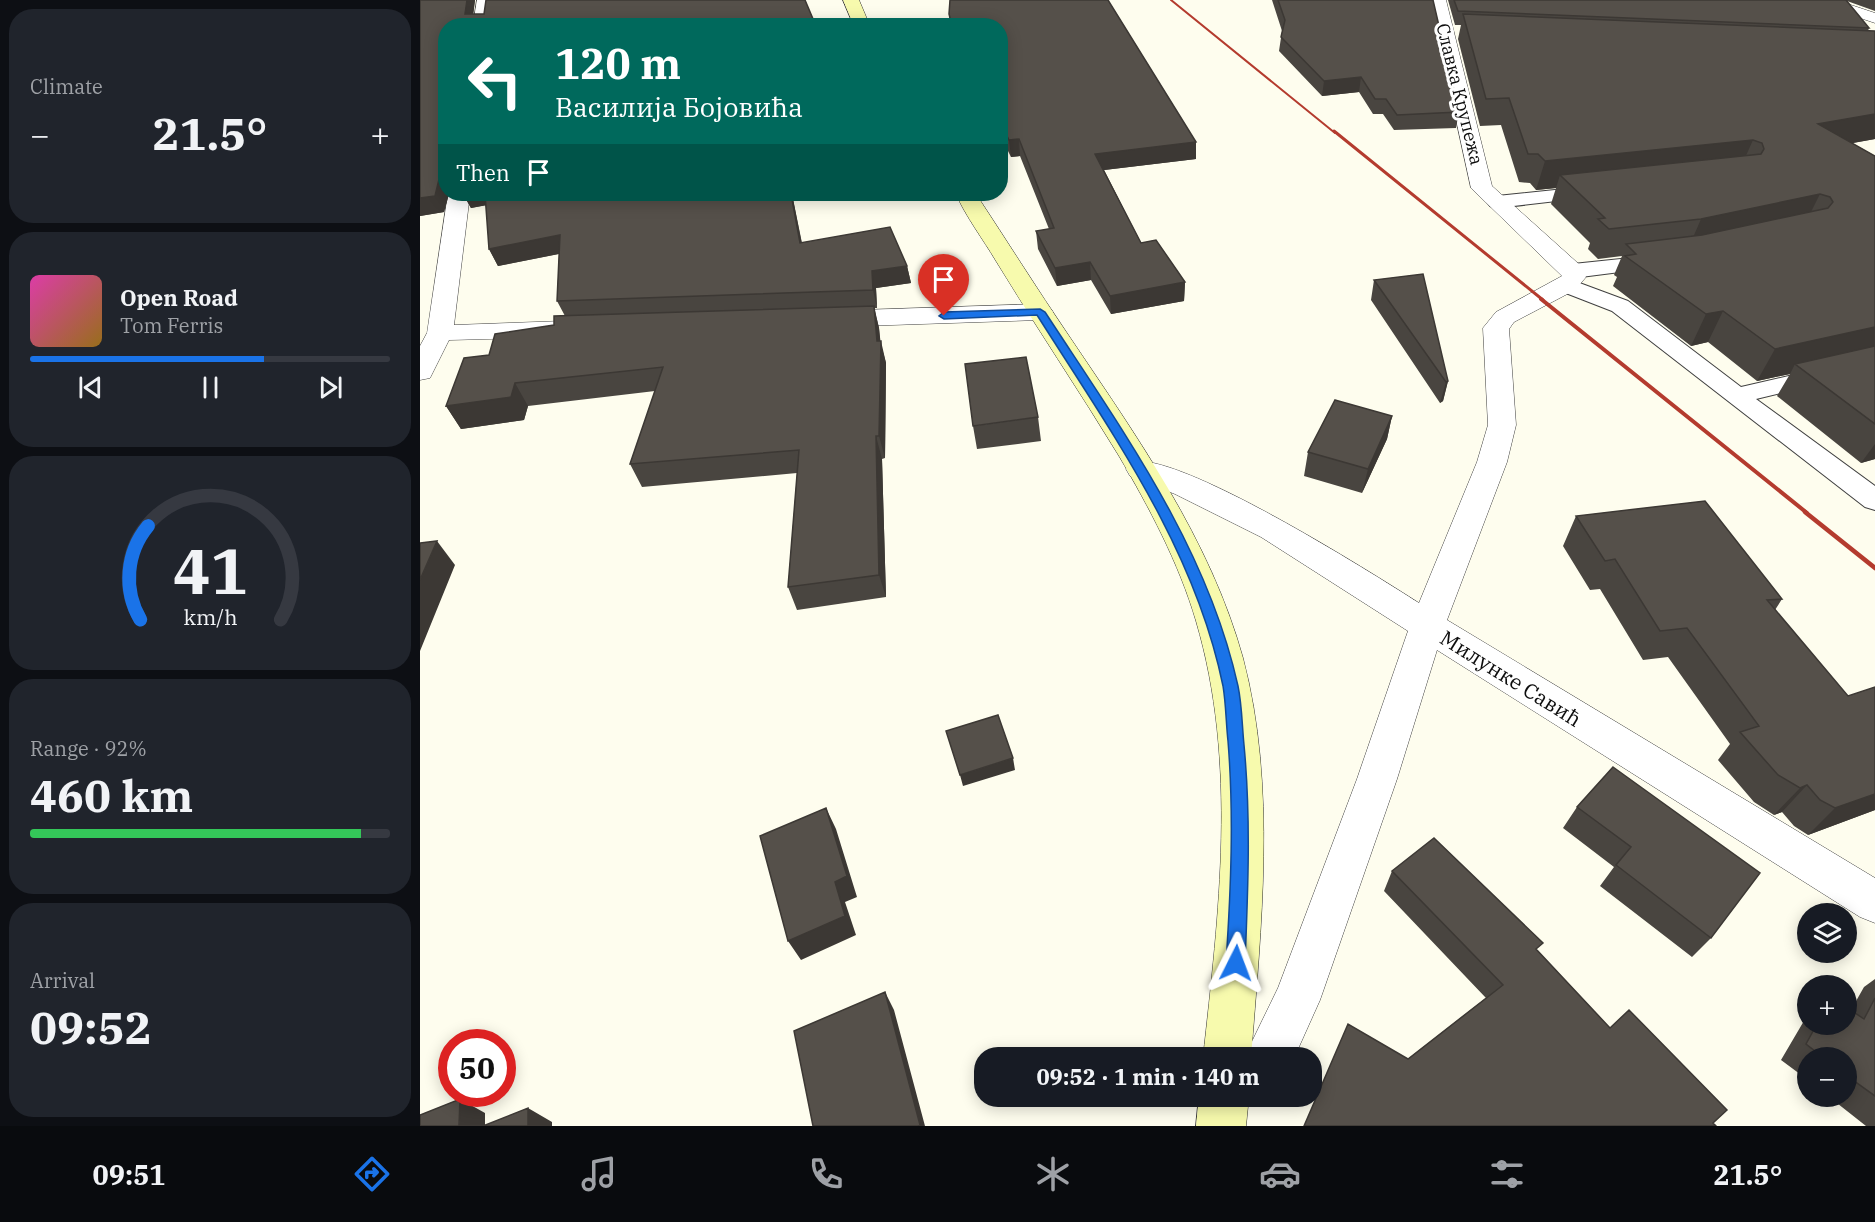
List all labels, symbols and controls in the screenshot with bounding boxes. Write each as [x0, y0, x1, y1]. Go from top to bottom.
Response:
street label: Славка Крупежа [1431, 21, 1489, 167]
text: 120 m [555, 36, 681, 91]
icon: left [456, 42, 534, 120]
text: Climate [30, 73, 103, 100]
text: Василија Бојовића [555, 89, 803, 124]
text: 21.5° [153, 104, 267, 162]
text: − [30, 113, 50, 156]
text: + [370, 113, 390, 156]
icon: arrive [522, 156, 555, 189]
text: Then [456, 158, 510, 187]
pin [918, 254, 969, 316]
icon: arrive [927, 263, 960, 296]
text: Open Road [120, 283, 238, 312]
text: Tom Ferris [120, 312, 223, 339]
icon: previous [74, 371, 107, 404]
icon: pause [194, 371, 227, 404]
icon: next [314, 371, 347, 404]
text: 41 [173, 530, 247, 611]
text: km/h [183, 603, 237, 631]
street label: Милунке Савић [1435, 623, 1587, 733]
text: Range · 92% [30, 735, 147, 762]
text: 460 km [30, 766, 193, 824]
map controls [1797, 903, 1857, 1107]
button: layers [1797, 903, 1857, 963]
position arrow [1204, 931, 1268, 995]
text: Arrival [30, 967, 95, 994]
button: + [1797, 975, 1857, 1035]
text: 09:52 [30, 998, 152, 1056]
speed limit sign: 50 [438, 1029, 516, 1107]
button: − [1797, 1047, 1857, 1107]
text: 09:52 · 1 min · 140 m [1036, 1062, 1260, 1091]
icon: directions [351, 1153, 393, 1195]
icon: music [578, 1153, 620, 1195]
icon: phone [805, 1153, 847, 1195]
icon: climate [1032, 1153, 1074, 1195]
icon: car [1259, 1153, 1301, 1195]
icon: filters [1486, 1153, 1528, 1195]
text: 09:51 [93, 1157, 166, 1192]
text: 21.5° [1713, 1157, 1782, 1192]

